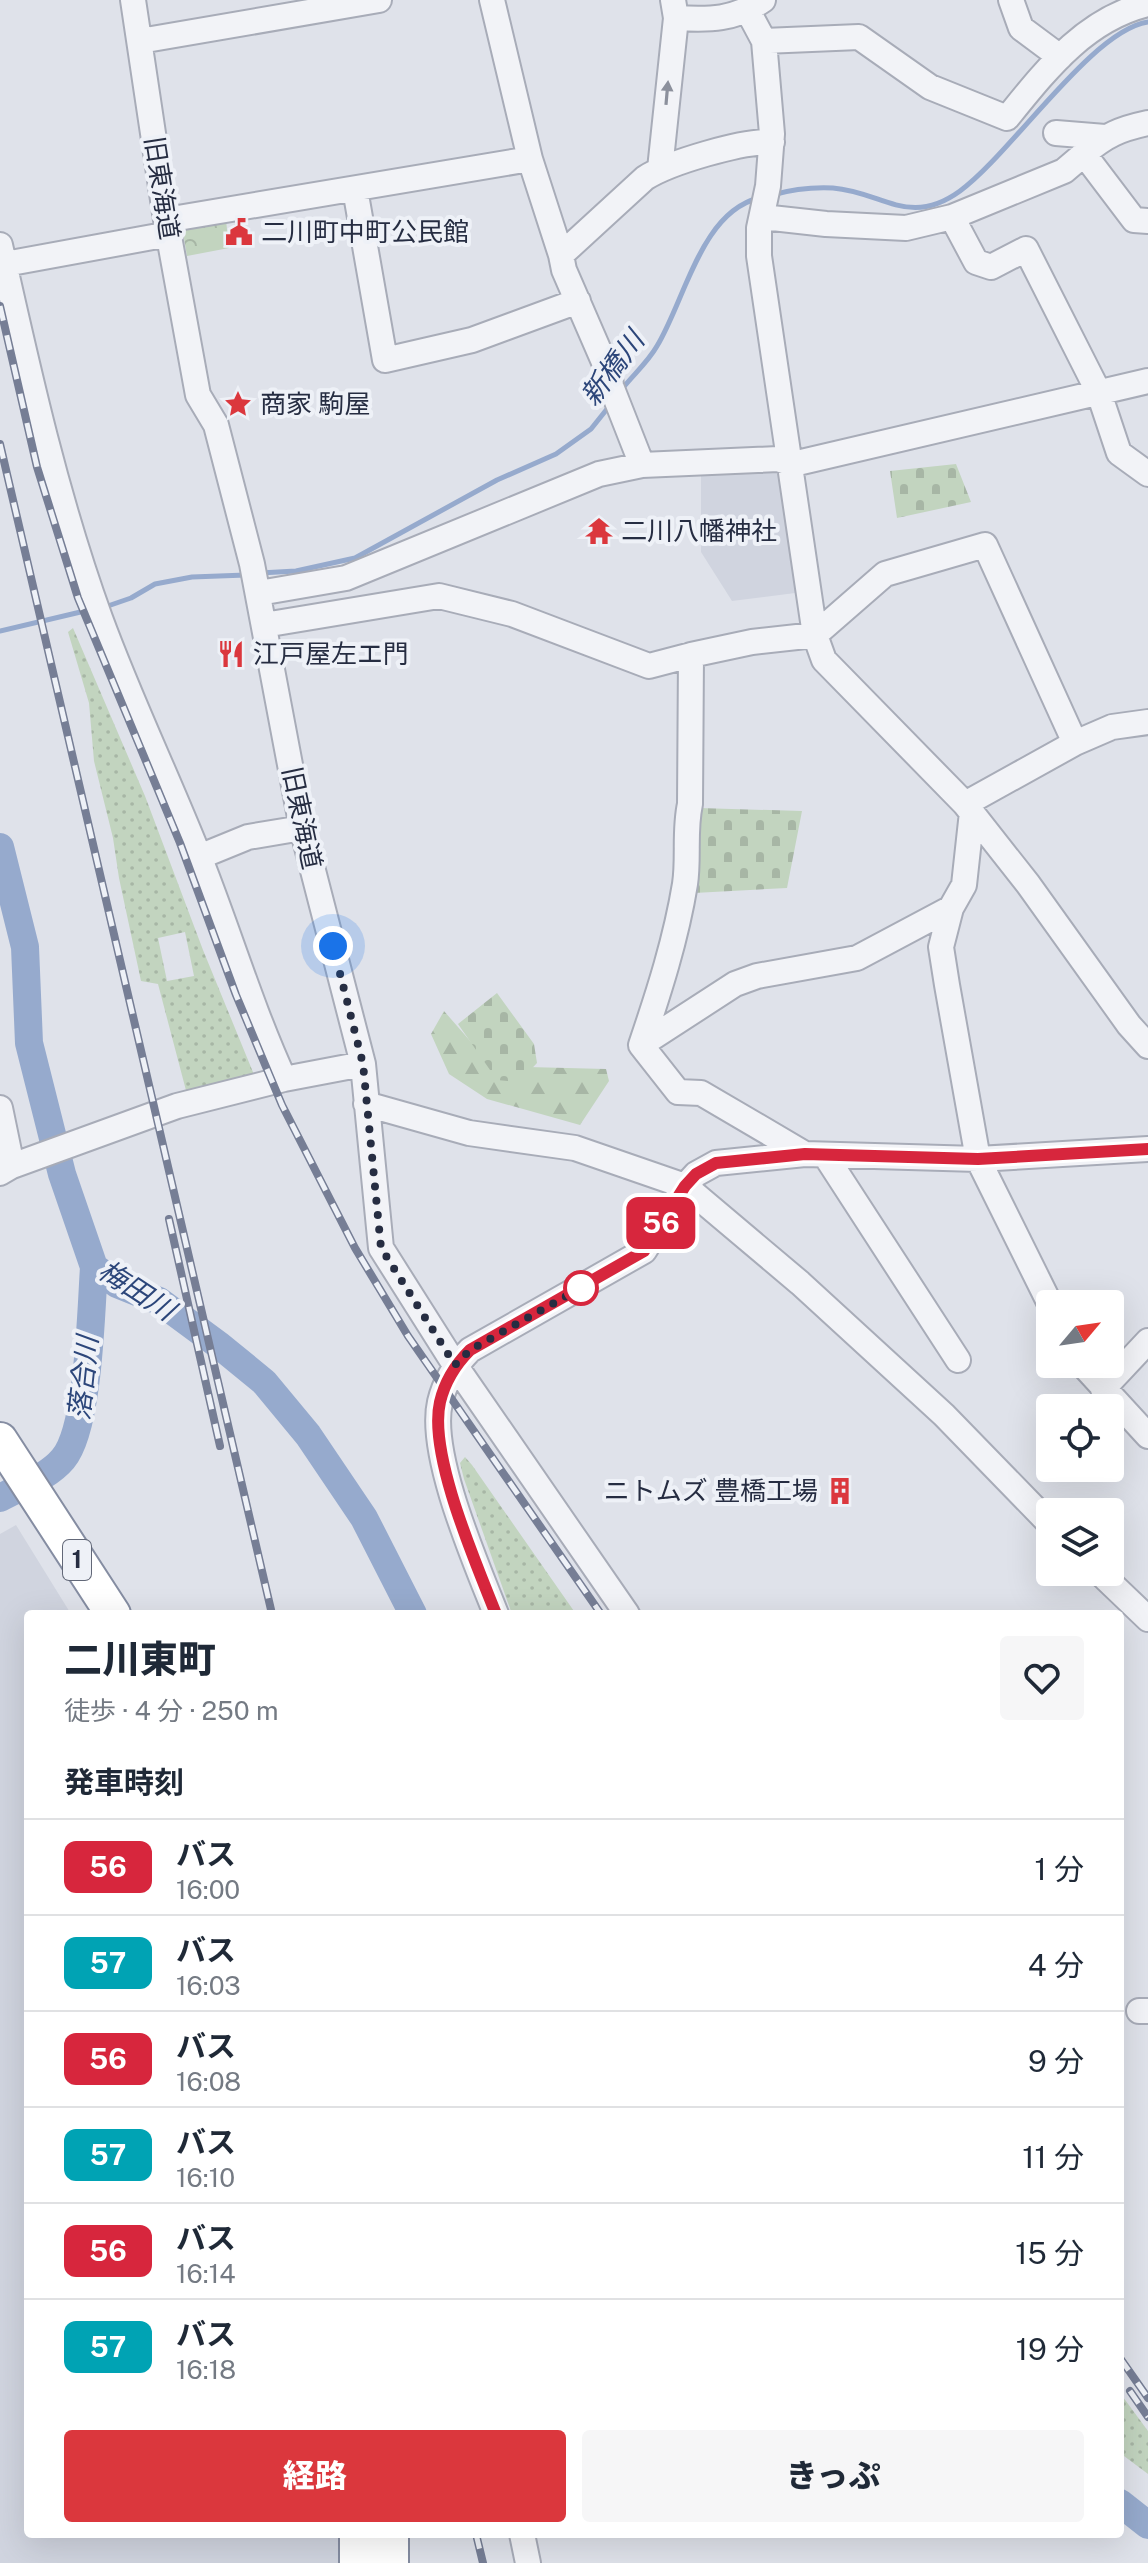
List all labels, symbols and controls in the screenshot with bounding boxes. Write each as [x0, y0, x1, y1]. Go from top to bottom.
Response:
one-way arrow [661, 80, 674, 105]
street label: 旧東海道 [139, 134, 186, 242]
place label: 二川町中町公民館 [261, 216, 469, 247]
public building icon: 二川町中町公民館 [224, 217, 254, 247]
water label: 新橋川 [573, 322, 652, 411]
place label: 商家 駒屋 [260, 388, 370, 419]
place icon: 商家 駒屋 [223, 389, 253, 419]
place label: 二川八幡神社 [621, 515, 777, 546]
temple icon: 二川八幡神社 [584, 516, 614, 546]
place label: 江戸屋左エ門 [253, 638, 409, 669]
restaurant icon: 江戸屋左エ門 [216, 639, 246, 669]
street label: 旧東海道 [277, 764, 328, 872]
your location [313, 926, 353, 966]
line badge: 56 [625, 1197, 697, 1249]
text: 56 [642, 1206, 680, 1239]
water label: 梅田川 [93, 1253, 184, 1328]
unlabelled marker [564, 1271, 598, 1305]
north arrow [1036, 1290, 1124, 1378]
map controls [1036, 1290, 1124, 1586]
water label: 落合川 [62, 1331, 104, 1421]
button: locate [1036, 1394, 1124, 1482]
place label: ニトムズ 豊橋工場 [604, 1475, 818, 1506]
building icon: ニトムズ 豊橋工場 [825, 1476, 855, 1506]
button: layers [1036, 1498, 1124, 1586]
road number: 1 [63, 1540, 91, 1580]
button: heart [1000, 1636, 1084, 1720]
text: 二川東町 [64, 1637, 216, 1682]
text: 徒歩 · 4 分 · 250 m [64, 1695, 278, 1726]
text: 発車時刻 [64, 1764, 184, 1800]
text: バス [176, 1836, 236, 1872]
text: 56 [89, 1850, 127, 1883]
text: 1 分 [1034, 1851, 1084, 1887]
text: 16:00 [176, 1874, 240, 1905]
text: バス [176, 1932, 236, 1968]
text: 57 [90, 1946, 126, 1979]
text: 4 分 [1028, 1947, 1084, 1983]
text: 16:03 [176, 1970, 241, 2001]
text: バス [176, 2028, 236, 2064]
text: 56 [89, 2042, 127, 2075]
text: 9 分 [1028, 2043, 1084, 2079]
text: 16:08 [176, 2066, 241, 2097]
text: バス [176, 2124, 236, 2160]
text: 57 [90, 2138, 126, 2171]
text: 11 分 [1022, 2139, 1084, 2175]
text: 16:10 [176, 2162, 235, 2193]
text: バス [176, 2220, 236, 2256]
text: 56 [89, 2234, 127, 2267]
text: 15 分 [1015, 2235, 1084, 2271]
text: 16:14 [176, 2258, 236, 2289]
text: バス [176, 2316, 236, 2352]
text: 57 [90, 2330, 126, 2363]
text: 19 分 [1016, 2331, 1084, 2367]
text: 16:18 [176, 2354, 236, 2385]
button: 経路 [64, 2430, 566, 2522]
button: きっぷ [582, 2430, 1084, 2522]

